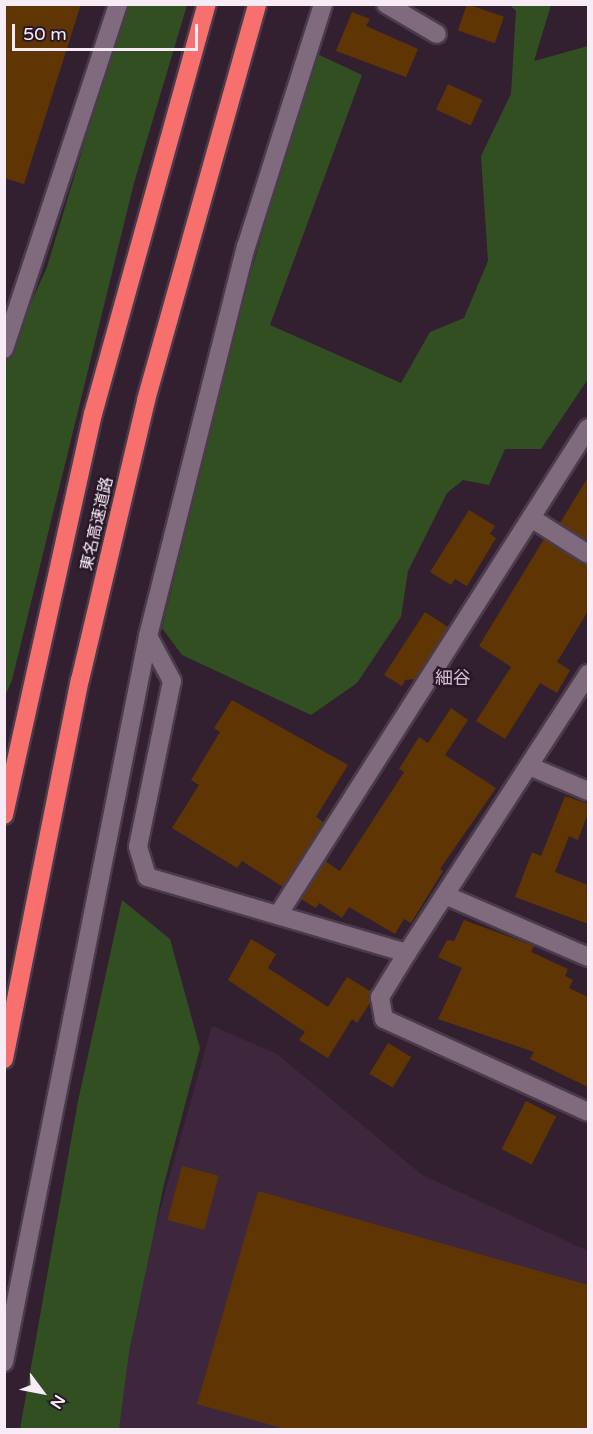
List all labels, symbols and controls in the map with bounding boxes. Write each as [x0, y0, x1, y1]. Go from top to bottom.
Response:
scale bar [15, 12, 201, 50]
text: 50 m [23, 23, 67, 45]
street label: 東名高速道路 [77, 475, 117, 573]
district label: 細谷 [435, 667, 471, 689]
north arrow [12, 1362, 72, 1422]
text: N [45, 1391, 69, 1412]

